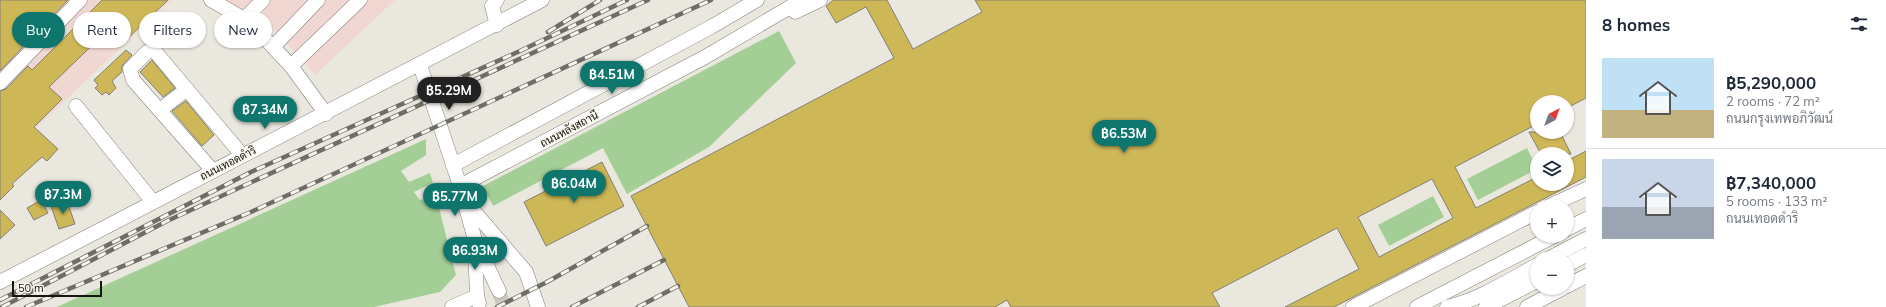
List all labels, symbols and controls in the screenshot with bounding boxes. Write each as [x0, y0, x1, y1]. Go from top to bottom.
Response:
chip: Buy [12, 12, 65, 48]
chip: Rent [73, 12, 131, 48]
chip: Filters [139, 12, 206, 48]
chip: New [214, 12, 272, 48]
icon: filters [1848, 13, 1870, 35]
text: 8 homes [1602, 14, 1670, 35]
pin: ฿4.51M [579, 61, 645, 95]
text: ฿4.51M [589, 66, 635, 82]
text: ฿5,290,000 [1726, 72, 1816, 93]
icon: home [1634, 74, 1682, 122]
pin: ฿5.29M [416, 77, 482, 111]
text: ฿5.29M [426, 82, 472, 98]
text: 2 rooms · 72 m² [1726, 93, 1820, 109]
north arrow [1530, 95, 1574, 139]
map controls [1530, 95, 1574, 295]
pin: ฿7.34M [232, 96, 298, 130]
text: ฿7.34M [242, 101, 288, 117]
street label: ถนนหลังสถานี [537, 107, 600, 150]
text: ถนนกรุงเทพอภิวัฒน์ [1726, 110, 1833, 126]
pin: ฿6.53M [1091, 120, 1157, 154]
text: ฿6.53M [1101, 125, 1147, 141]
street label: ถนนเทอดดำริ [198, 143, 258, 183]
button: layers [1530, 147, 1574, 191]
pin: ฿6.04M [541, 170, 607, 204]
text: ฿7,340,000 [1726, 172, 1816, 193]
text: ฿6.04M [551, 175, 597, 191]
icon: home [1634, 175, 1682, 223]
pin: ฿7.3M [35, 181, 91, 215]
pin: ฿5.77M [422, 183, 488, 217]
text: ฿7.3M [44, 186, 82, 202]
text: ฿5.77M [432, 188, 478, 204]
text: 5 rooms · 133 m² [1726, 193, 1827, 209]
button: + [1530, 199, 1574, 243]
text: ถนนเทอดดำริ [1726, 210, 1798, 226]
pin: ฿6.93M [442, 237, 508, 271]
text: ฿6.93M [452, 242, 498, 258]
button: − [1530, 251, 1574, 295]
scale bar [12, 279, 102, 298]
text: 50 m [18, 281, 44, 295]

